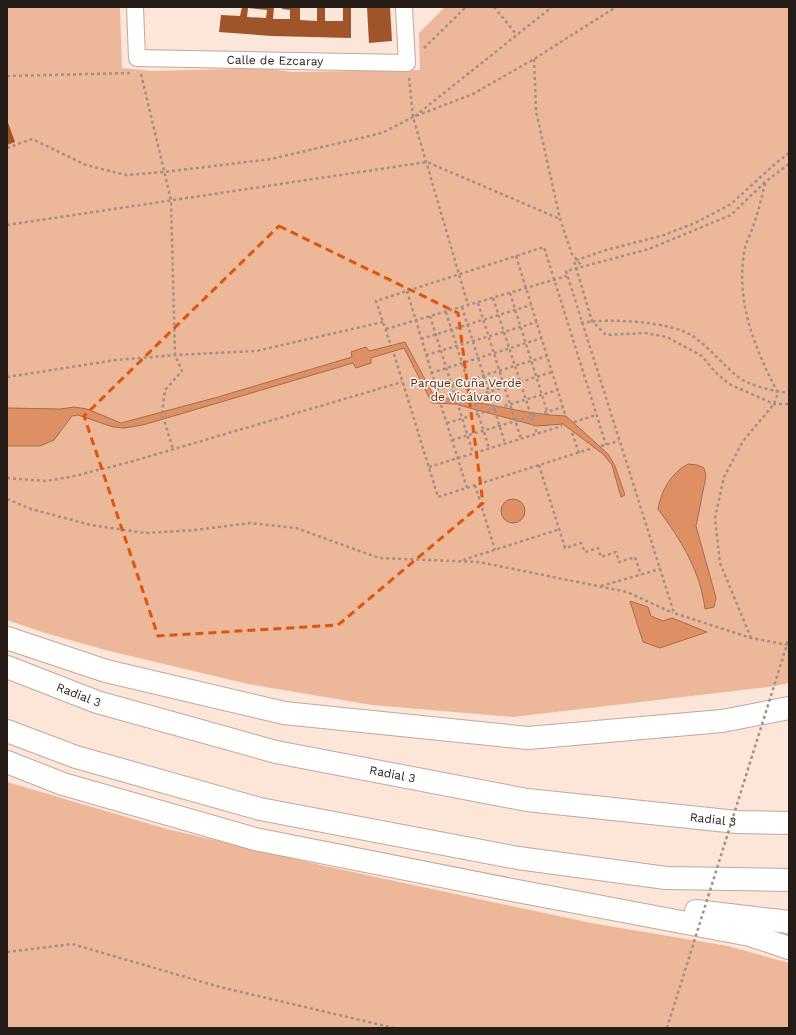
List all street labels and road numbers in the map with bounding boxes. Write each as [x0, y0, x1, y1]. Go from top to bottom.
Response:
street label: Calle de Ezcaray [226, 53, 324, 68]
street label: Radial 3 [54, 680, 103, 710]
street label: Radial 3 [368, 763, 417, 786]
street label: Radial 3 [689, 810, 737, 829]

